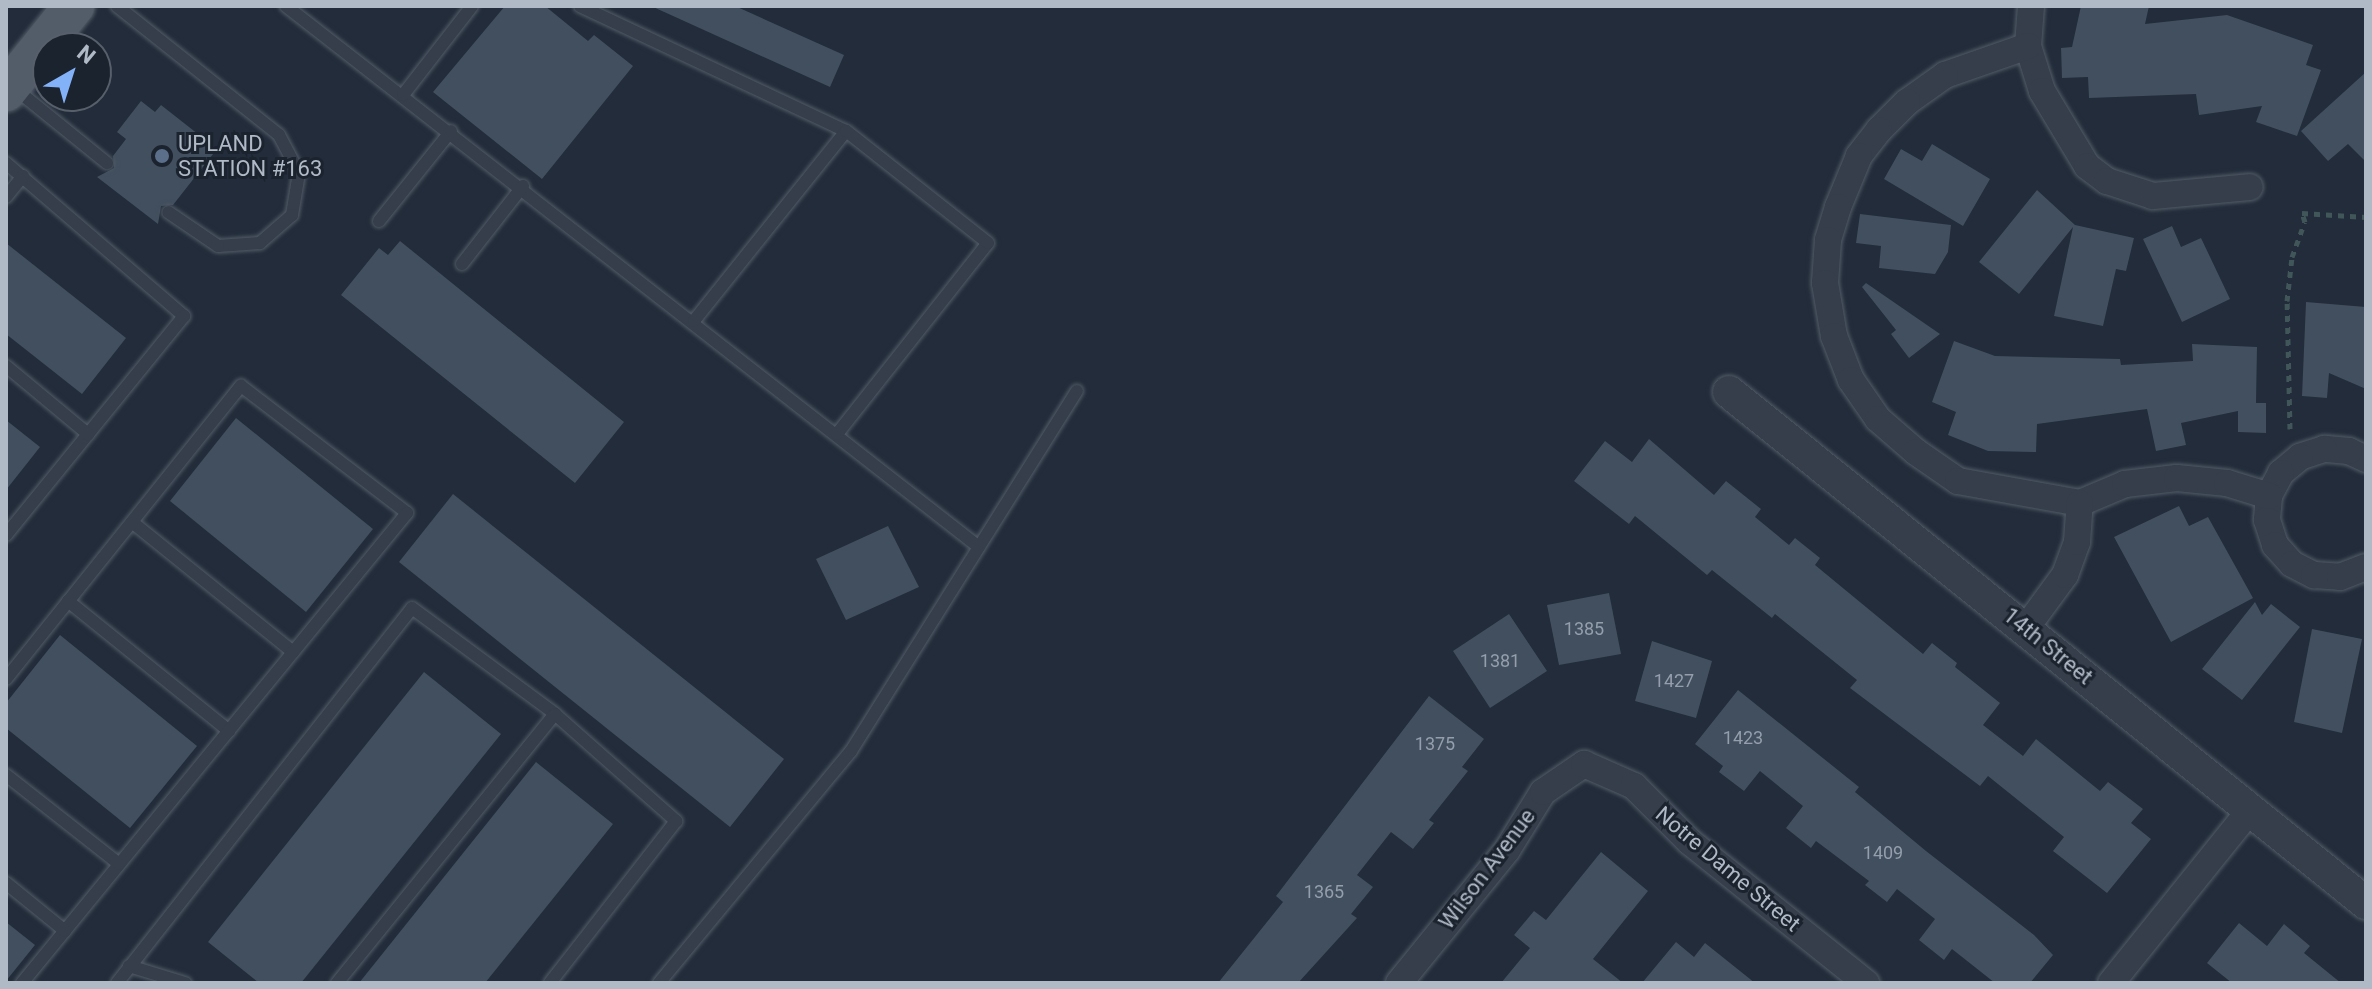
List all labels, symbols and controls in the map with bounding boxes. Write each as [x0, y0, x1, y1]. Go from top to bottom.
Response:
north arrow [32, 32, 112, 112]
text: N [72, 40, 100, 69]
place label: UPLAND STATION #163 [178, 130, 322, 182]
marker: UPLAND STATION #163 [153, 147, 171, 165]
street label: 14th Street [1998, 602, 2098, 690]
house number: 1385 [1564, 618, 1604, 640]
house number: 1381 [1480, 650, 1520, 672]
house number: 1427 [1654, 670, 1694, 692]
house number: 1423 [1723, 727, 1763, 749]
house number: 1375 [1415, 733, 1455, 755]
street label: Notre Dame Street [1650, 801, 1806, 937]
street label: Wilson Avenue [1433, 804, 1541, 934]
house number: 1409 [1863, 842, 1903, 864]
house number: 1365 [1304, 881, 1344, 903]

